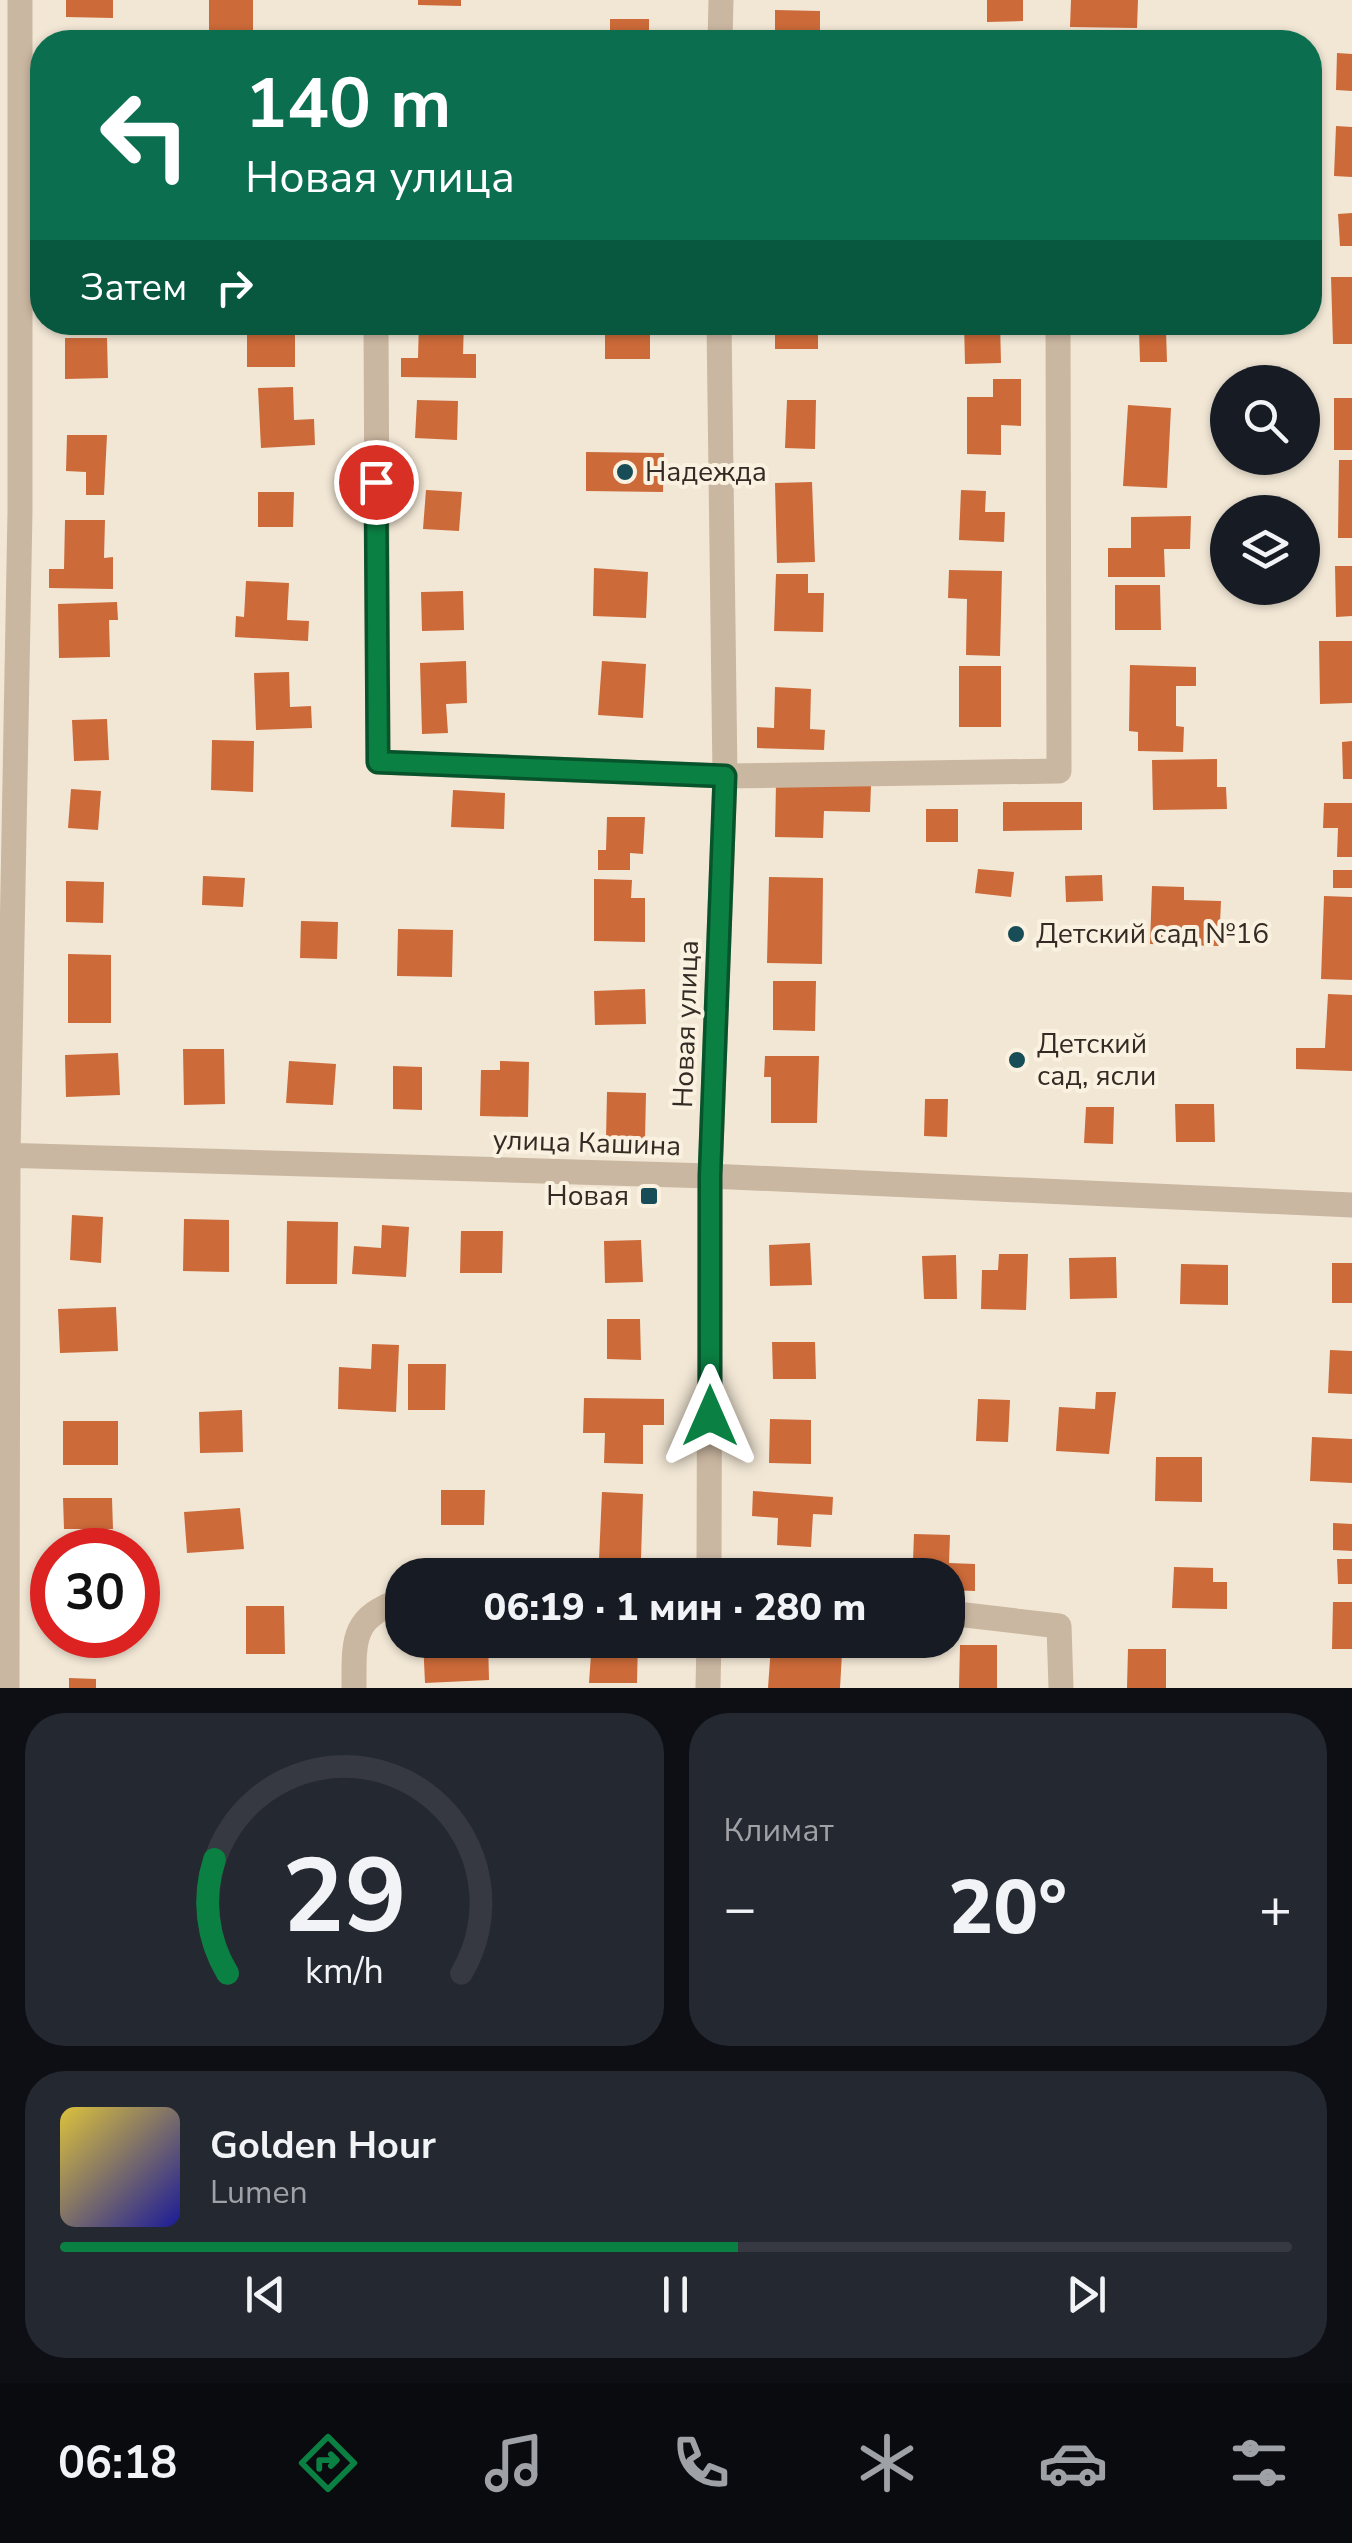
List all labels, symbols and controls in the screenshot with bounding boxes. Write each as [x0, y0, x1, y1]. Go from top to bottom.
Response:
text: 140 m [245, 56, 451, 152]
icon: left [80, 70, 210, 200]
text: Новая улица [245, 147, 515, 208]
icon: right [207, 260, 262, 315]
text: Затем [80, 262, 187, 313]
map controls [1210, 365, 1320, 605]
button: search [1210, 365, 1320, 475]
pin [334, 440, 419, 525]
place label: Надежда [645, 453, 767, 491]
icon: arrive [349, 455, 404, 510]
marker: Надежда [614, 461, 636, 483]
button: layers [1210, 495, 1320, 605]
place label: Детский сад №16 [1036, 915, 1269, 953]
marker: Детский сад №16 [1005, 923, 1027, 945]
street label: Новая улица [664, 939, 708, 1109]
place label: Детский сад, ясли [1037, 1025, 1156, 1095]
marker: Детский сад, ясли [1006, 1049, 1028, 1071]
street label: улица Кашина [492, 1121, 682, 1165]
place label: Новая [546, 1177, 629, 1215]
marker: Новая [638, 1185, 660, 1207]
position arrow [658, 1364, 762, 1468]
speed limit sign: 30 [30, 1528, 160, 1658]
text: 06:19 · 1 мин · 280 m [484, 1582, 866, 1633]
text: Климат [724, 1809, 834, 1852]
text: 29 [282, 1826, 407, 1968]
text: 20° [948, 1857, 1067, 1959]
text: − [724, 1871, 757, 1946]
text: + [1259, 1871, 1292, 1946]
text: km/h [305, 1947, 384, 1996]
text: Golden Hour [210, 2120, 436, 2171]
text: Lumen [210, 2171, 308, 2214]
icon: previous [238, 2267, 293, 2322]
icon: pause [648, 2267, 703, 2322]
icon: next [1059, 2267, 1114, 2322]
icon: directions [293, 2428, 363, 2498]
icon: music [479, 2428, 549, 2498]
icon: phone [666, 2428, 736, 2498]
icon: climate [852, 2428, 922, 2498]
icon: car [1038, 2428, 1108, 2498]
icon: filters [1224, 2428, 1294, 2498]
text: 06:18 [58, 2433, 177, 2494]

